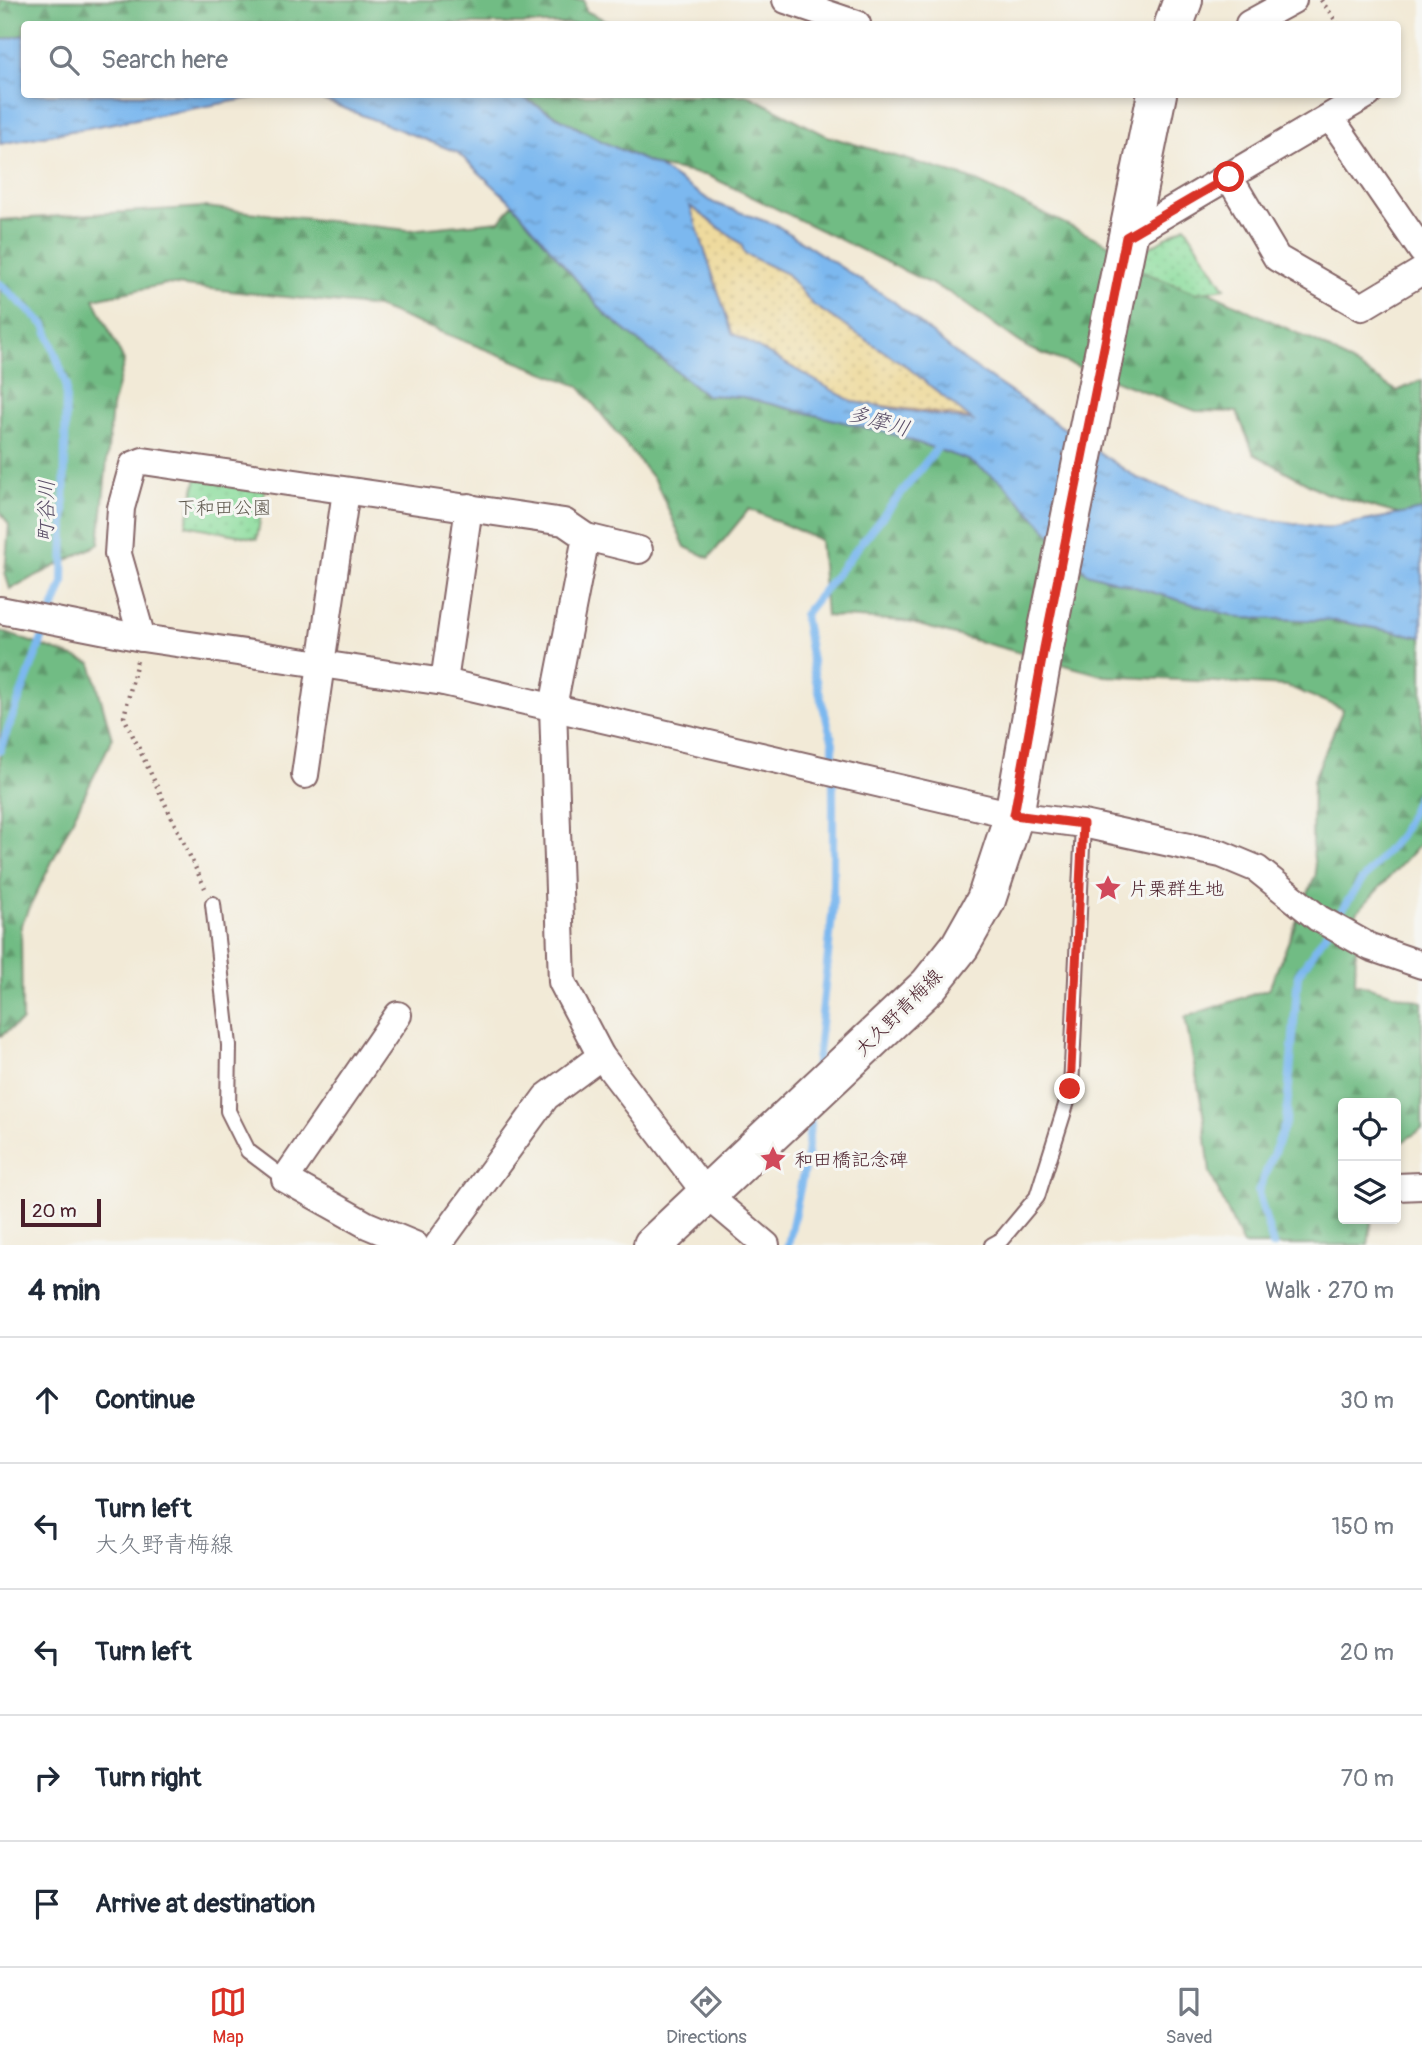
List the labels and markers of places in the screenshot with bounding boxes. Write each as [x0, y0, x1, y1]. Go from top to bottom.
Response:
place icon: 片栗群生地 [1093, 873, 1123, 903]
place label: 片栗群生地 [1129, 877, 1224, 901]
place icon: 和田橋記念碑 [758, 1144, 788, 1174]
place label: 和田橋記念碑 [794, 1148, 908, 1172]

